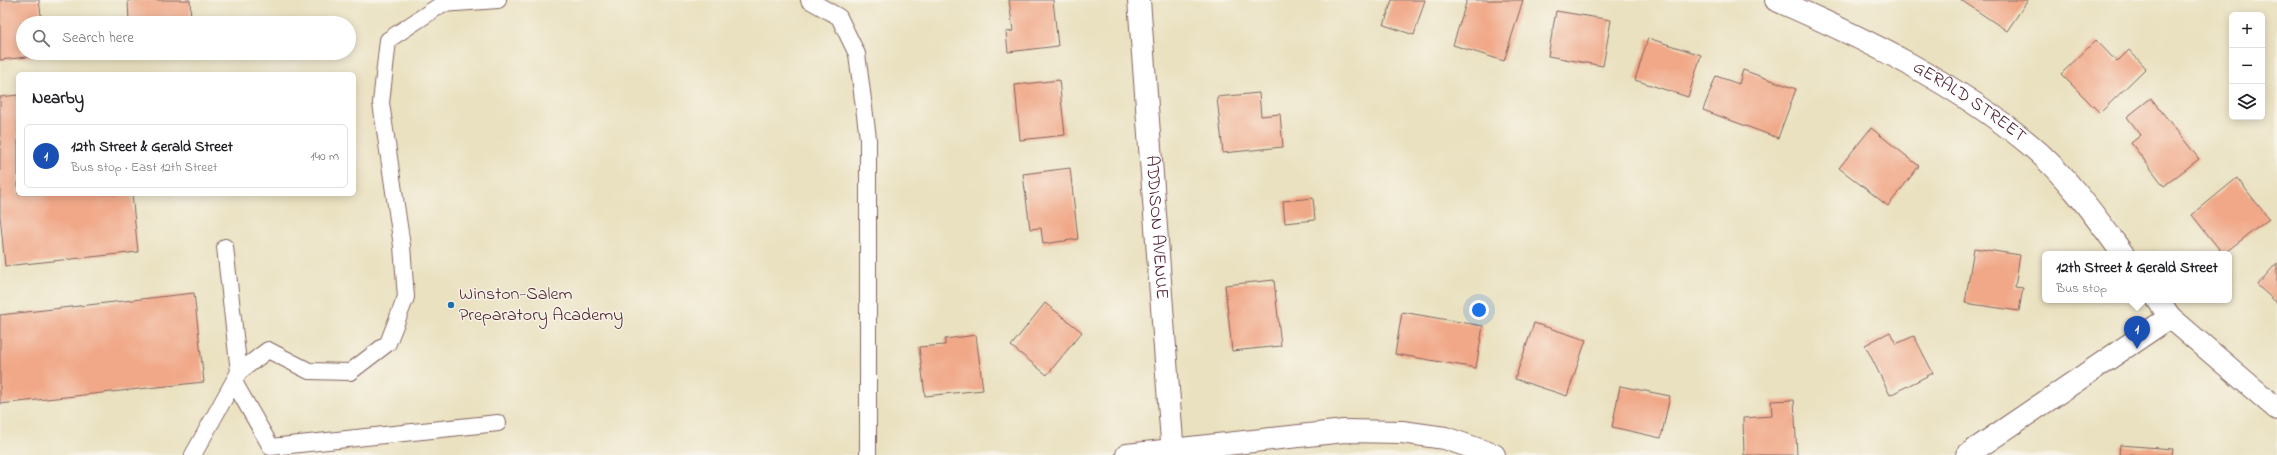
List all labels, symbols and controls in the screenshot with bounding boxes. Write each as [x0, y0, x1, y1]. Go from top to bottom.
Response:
map controls [2229, 12, 2265, 120]
button: + [2229, 12, 2265, 48]
search box [16, 16, 356, 60]
icon: search [30, 27, 52, 49]
text: Search here [62, 27, 134, 49]
button: − [2229, 48, 2265, 84]
street label: GERALD STREET [1907, 55, 2031, 150]
button: layers [2229, 84, 2265, 120]
text: Nearby [32, 86, 84, 111]
text: 12th Street & Gerald Street [71, 136, 233, 158]
text: 1 [44, 147, 48, 166]
text: 140 m [311, 147, 339, 166]
street label: ADDISON AVENUE [1138, 154, 1174, 300]
text: Bus stop · East 12th Street [71, 158, 217, 177]
popup [2042, 251, 2232, 303]
text: 12th Street & Gerald Street [2056, 257, 2218, 279]
text: Bus stop [2056, 279, 2107, 298]
place label: Winston-Salem Preparatory Academy [459, 282, 623, 329]
marker: Winston-Salem Preparatory Academy [446, 300, 456, 310]
your location [1469, 300, 1489, 320]
pin: 1 [2124, 316, 2150, 349]

